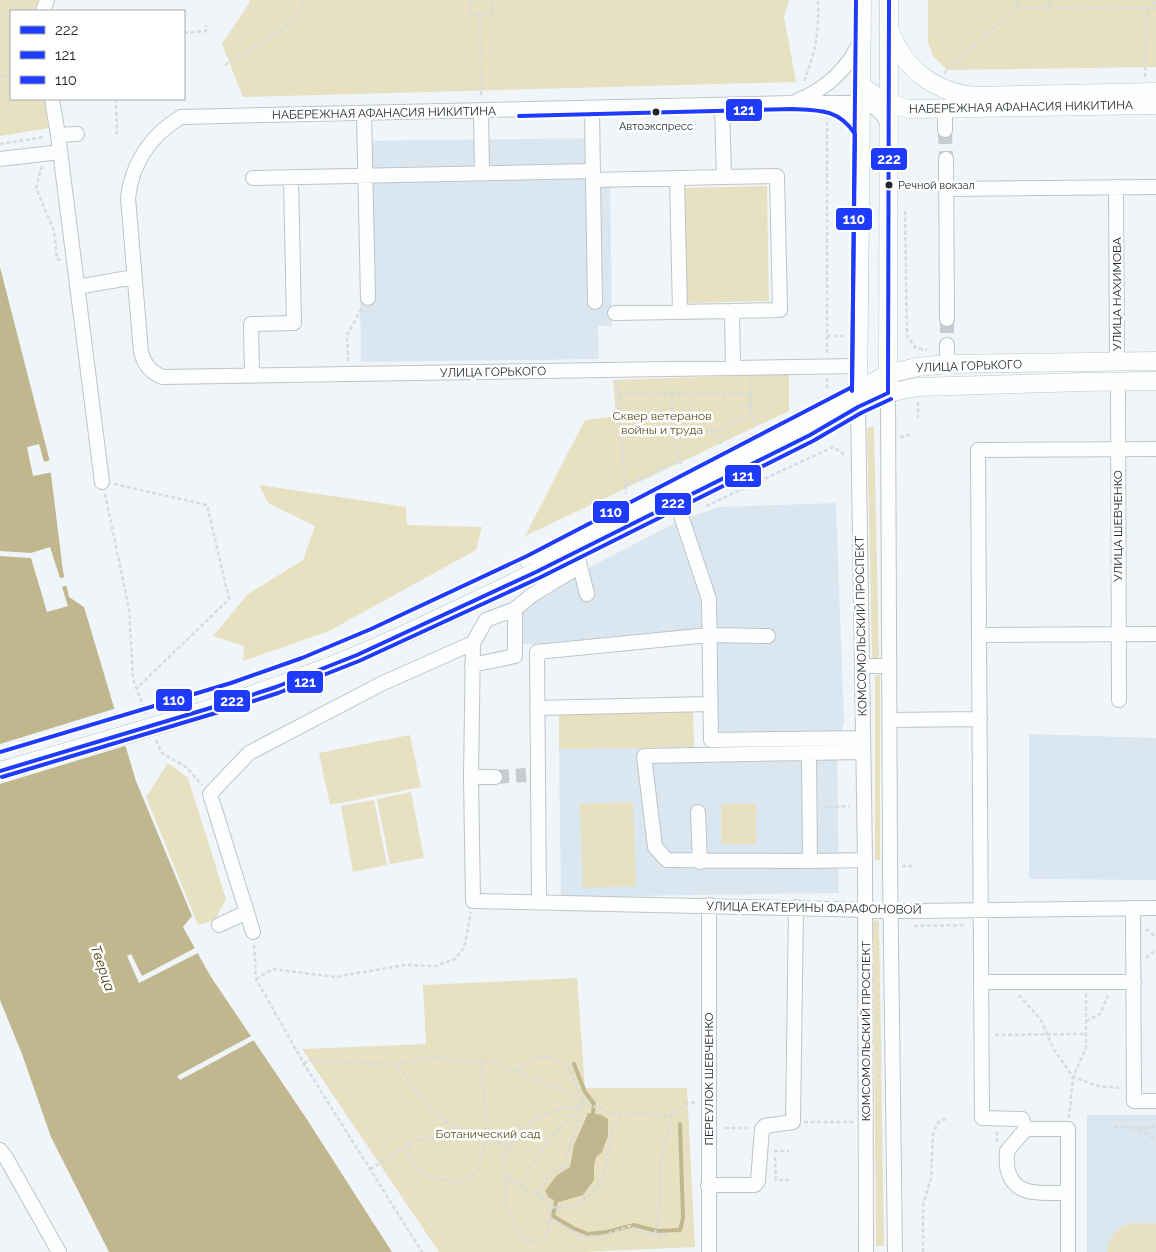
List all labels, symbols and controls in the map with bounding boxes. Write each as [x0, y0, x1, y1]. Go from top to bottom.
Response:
legend [10, 10, 185, 100]
text: 222 [55, 21, 79, 39]
text: 121 [55, 46, 76, 64]
text: 110 [55, 71, 77, 89]
line badge: 121 [725, 98, 763, 122]
street label: НАБЕРЕЖНАЯ АФАНАСИЯ НИКИТИНА [909, 98, 1133, 116]
text: 121 [733, 102, 755, 118]
street label: НАБЕРЕЖНАЯ АФАНАСИЯ НИКИТИНА [272, 104, 496, 122]
marker: Автоэкспресс [651, 107, 661, 117]
place label: Автоэкспресс [619, 120, 693, 133]
line badge: 222 [870, 147, 908, 171]
text: 222 [877, 151, 901, 167]
place label: Речной вокзал [898, 179, 975, 192]
marker: Речной вокзал [884, 180, 894, 190]
line badge: 110 [835, 207, 873, 231]
text: 110 [843, 211, 865, 227]
street label: УЛИЦА НАХИМОВА [1110, 237, 1124, 351]
street label: УЛИЦА ГОРЬКОГО [916, 357, 1022, 375]
street label: УЛИЦА ГОРЬКОГО [440, 364, 546, 380]
park label: Сквер ветеранов войны и труда [612, 409, 712, 437]
line badge: 121 [724, 464, 762, 488]
text: 121 [732, 468, 754, 484]
street label: УЛИЦА ШЕВЧЕНКО [1111, 470, 1125, 582]
line badge: 222 [654, 492, 692, 516]
text: 222 [661, 495, 685, 511]
line badge: 110 [592, 500, 630, 524]
text: 110 [600, 504, 622, 520]
street label: КОМСОМОЛЬСКИЙ ПРОСПЕКТ [852, 535, 870, 716]
line badge: 121 [286, 670, 324, 694]
text: 121 [294, 674, 316, 690]
line badge: 110 [155, 688, 193, 712]
line badge: 222 [213, 689, 251, 713]
text: 110 [163, 692, 185, 708]
text: 222 [220, 693, 244, 709]
street label: УЛИЦА ЕКАТЕРИНЫ ФАРАФОНОВОЙ [706, 899, 922, 917]
street label: КОМСОМОЛЬСКИЙ ПРОСПЕКТ [859, 940, 873, 1121]
water label: Тверца [88, 943, 118, 993]
street label: ПЕРЕУЛОК ШЕВЧЕНКО [702, 1012, 716, 1146]
park label: Ботанический сад [436, 1127, 540, 1141]

